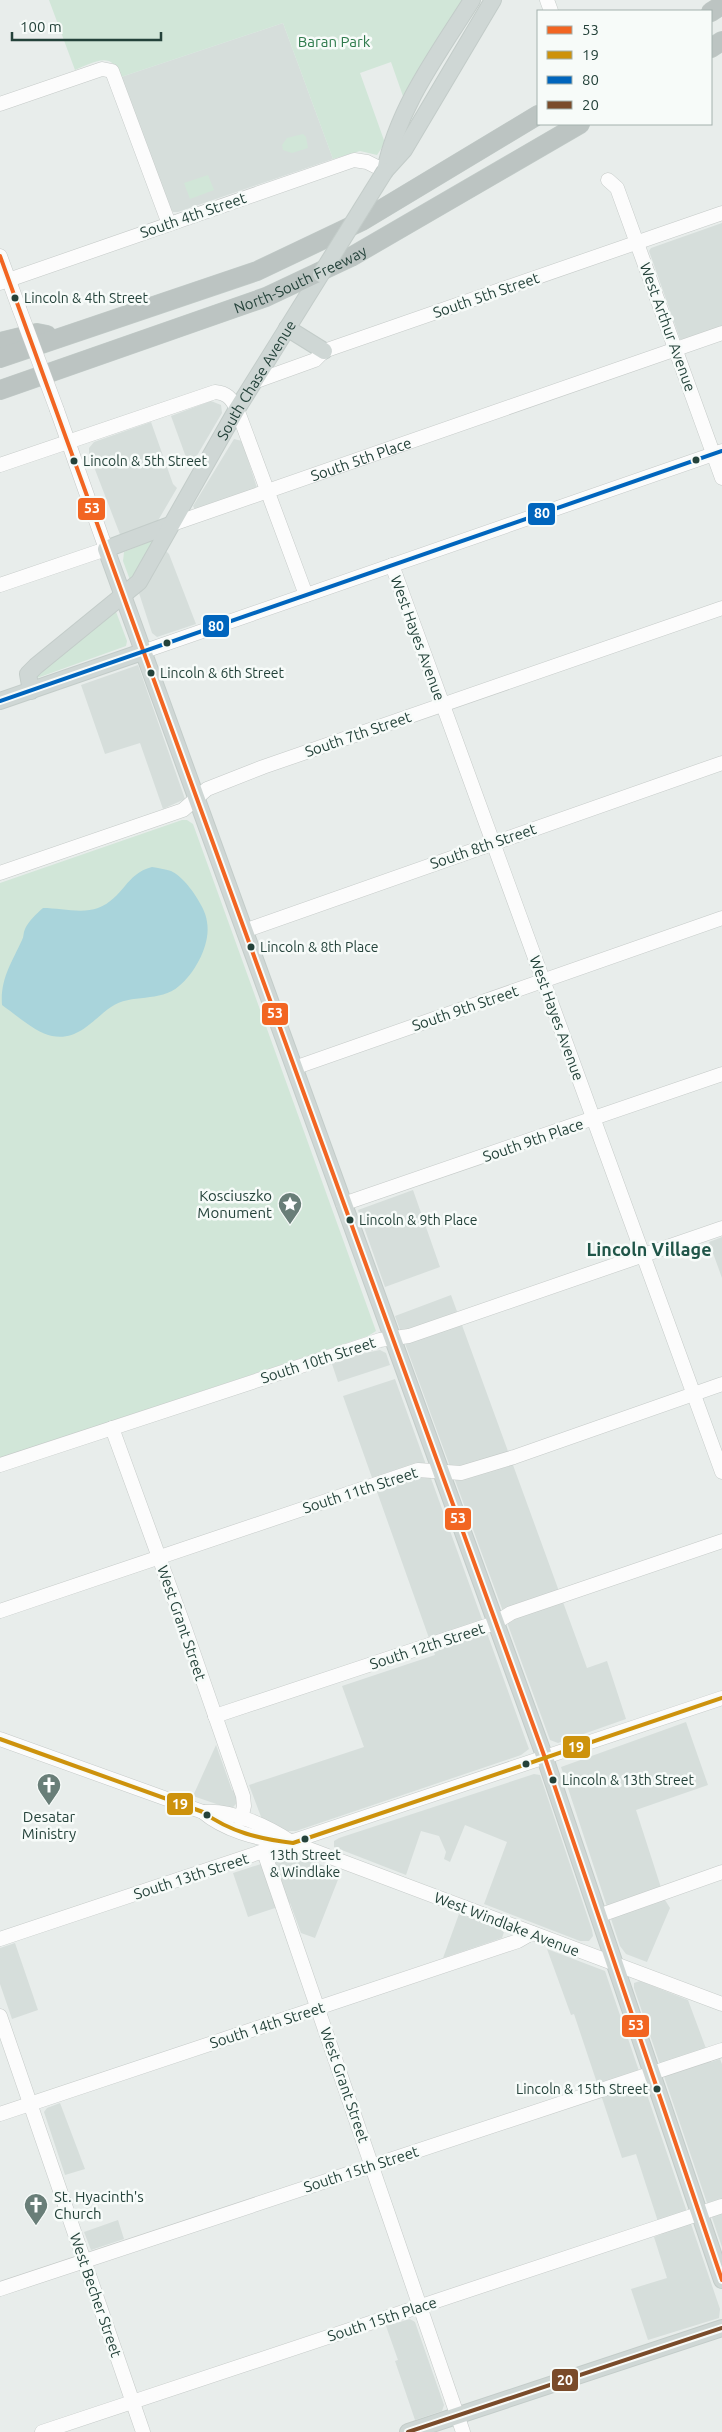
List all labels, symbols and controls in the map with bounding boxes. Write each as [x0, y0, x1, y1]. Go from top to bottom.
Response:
scale bar [12, 10, 161, 42]
legend [537, 10, 712, 125]
text: 100 m [20, 18, 62, 35]
text: 53 [582, 21, 599, 38]
park label: Baran Park [298, 33, 371, 50]
text: 19 [582, 46, 599, 63]
text: 80 [582, 71, 599, 88]
text: 20 [582, 96, 599, 113]
street label: South 4th Street [138, 189, 248, 241]
street label: North-South Freeway [231, 242, 369, 316]
street label: West Arthur Avenue [637, 260, 699, 394]
street label: South 5th Street [431, 269, 541, 321]
place label: Lincoln & 4th Street [24, 290, 149, 306]
marker: Lincoln & 4th Street [10, 293, 20, 303]
street label: South Chase Avenue [213, 317, 299, 443]
street label: South 5th Place [308, 433, 413, 484]
place label: Lincoln & 5th Street [83, 453, 208, 469]
unlabelled marker [691, 455, 701, 465]
marker: Lincoln & 5th Street [69, 456, 79, 466]
line badge: 53 [77, 497, 106, 521]
text: 53 [84, 500, 100, 516]
line badge: 80 [527, 502, 556, 526]
text: 80 [534, 505, 550, 521]
street label: West Hayes Avenue [387, 573, 449, 703]
line badge: 80 [202, 614, 230, 638]
text: 80 [208, 618, 224, 634]
unlabelled marker [162, 638, 172, 648]
place label: Lincoln & 6th Street [160, 665, 285, 681]
marker: Lincoln & 6th Street [146, 668, 156, 678]
street label: South 7th Street [303, 708, 413, 760]
street label: South 8th Street [428, 820, 538, 872]
place label: Lincoln & 8th Place [260, 939, 378, 955]
marker: Lincoln & 8th Place [246, 942, 256, 952]
street label: West Hayes Avenue [526, 953, 588, 1083]
street label: South 9th Street [410, 982, 520, 1034]
line badge: 53 [261, 1002, 289, 1026]
text: 53 [267, 1005, 283, 1021]
street label: South 9th Place [480, 1115, 586, 1165]
place label: Kosciuszko Monument [197, 1187, 272, 1221]
place icon: Kosciuszko Monument [277, 1191, 303, 1225]
place label: Lincoln & 9th Place [359, 1212, 477, 1228]
marker: Lincoln & 9th Place [345, 1215, 355, 1225]
district label: Lincoln Village [586, 1239, 712, 1259]
street label: South 10th Street [258, 1333, 378, 1387]
street label: South 11th Street [300, 1463, 420, 1517]
line badge: 53 [444, 1507, 472, 1531]
text: 53 [450, 1510, 466, 1526]
street label: West Grant Street [154, 1563, 210, 1683]
street label: South 12th Street [367, 1619, 487, 1673]
line badge: 19 [562, 1735, 591, 1759]
text: 19 [568, 1739, 584, 1755]
unlabelled marker [521, 1759, 531, 1769]
church icon: Desatar Ministry [36, 1772, 62, 1806]
place label: Lincoln & 13th Street [562, 1772, 694, 1788]
marker: Lincoln & 13th Street [548, 1775, 558, 1785]
line badge: 19 [166, 1792, 194, 1816]
text: 19 [172, 1796, 188, 1812]
place label: Desatar Ministry [22, 1808, 76, 1842]
unlabelled marker [202, 1810, 212, 1820]
marker: 13th Street & Windlake [300, 1834, 310, 1844]
place label: 13th Street & Windlake [269, 1847, 341, 1880]
street label: South 13th Street [131, 1849, 251, 1903]
street label: West Windlake Avenue [432, 1888, 582, 1960]
street label: South 14th Street [207, 1998, 327, 2052]
line badge: 53 [621, 2014, 650, 2038]
text: 53 [628, 2017, 644, 2033]
street label: West Grant Street [317, 2025, 373, 2145]
place label: Lincoln & 15th Street [516, 2081, 648, 2097]
marker: Lincoln & 15th Street [652, 2084, 662, 2094]
street label: South 15th Street [301, 2142, 421, 2196]
place label: St. Hyacinth's Church [54, 2188, 144, 2222]
church icon: St. Hyacinth's Church [23, 2192, 49, 2226]
street label: West Becher Street [67, 2231, 125, 2360]
street label: South 15th Place [325, 2293, 439, 2345]
line badge: 20 [551, 2368, 579, 2392]
text: 20 [557, 2372, 573, 2388]

